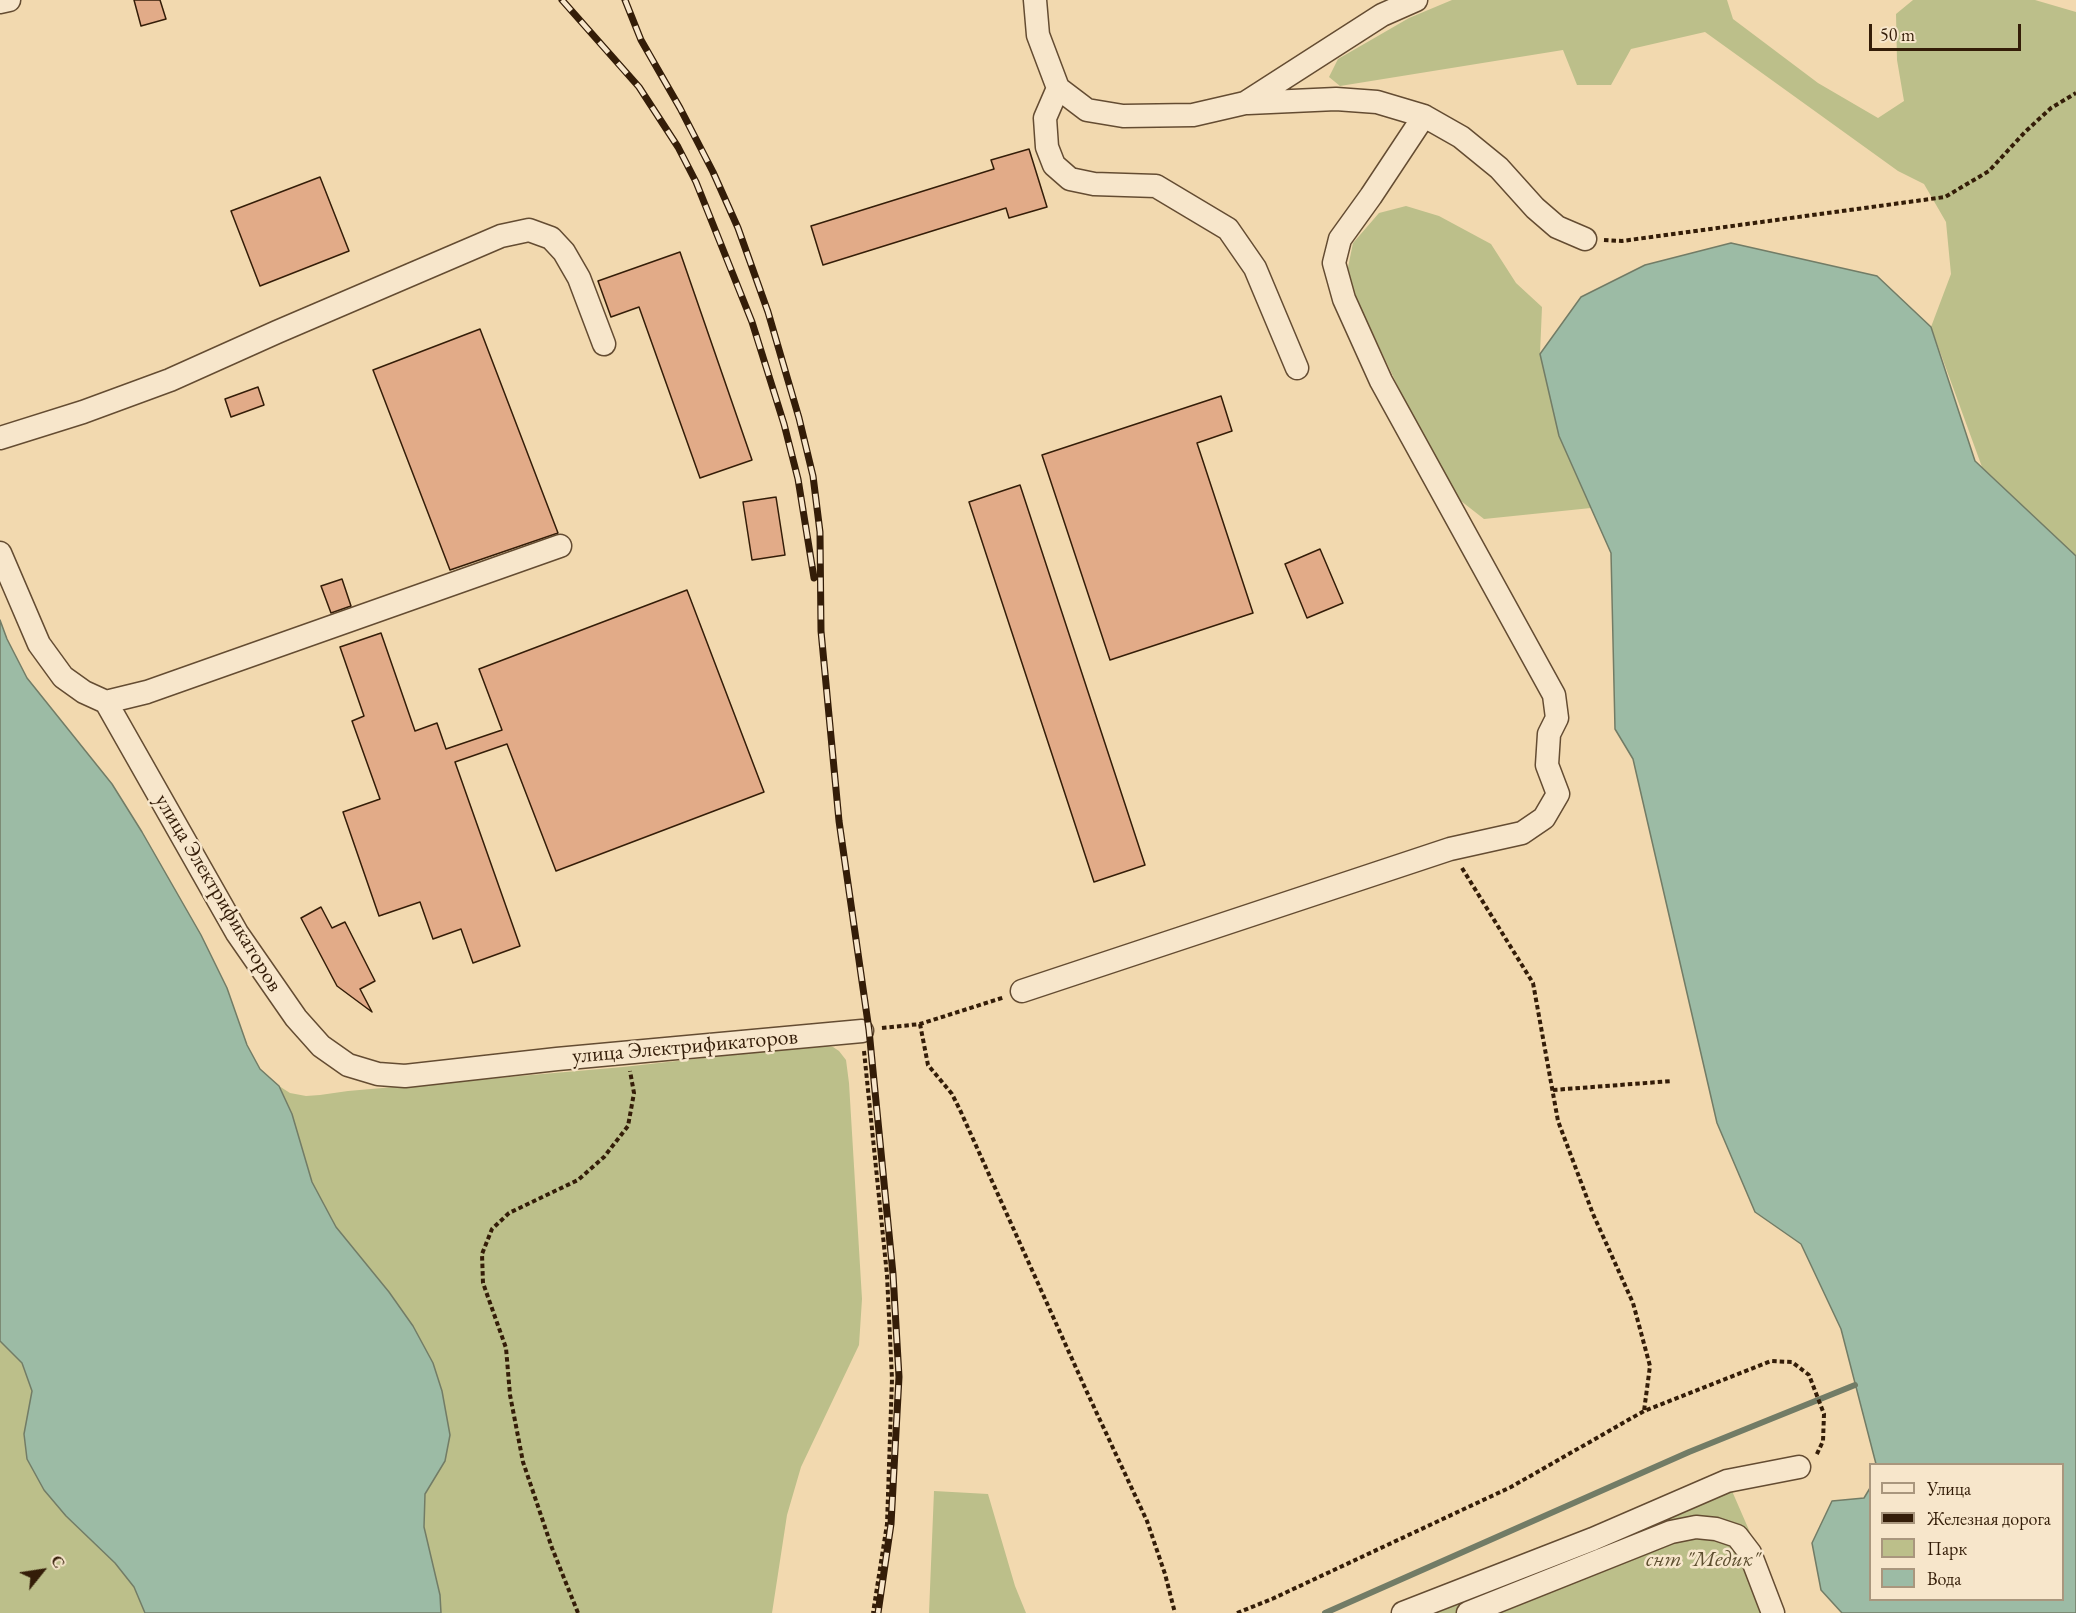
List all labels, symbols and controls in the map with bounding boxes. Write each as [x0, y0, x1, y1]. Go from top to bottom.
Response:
scale bar [1872, 12, 2024, 50]
text: 50 m [1880, 23, 1915, 46]
street label: улица Электрификаторов [148, 789, 288, 997]
street label: улица Электрификаторов [571, 1024, 799, 1070]
legend [1869, 1463, 2064, 1601]
text: Улица [1927, 1477, 1971, 1500]
text: Железная дорога [1927, 1507, 2051, 1530]
text: Парк [1927, 1537, 1967, 1560]
north arrow [12, 1541, 72, 1601]
park label: снт "Медик" [1646, 1547, 1760, 1573]
text: С [46, 1552, 70, 1572]
text: Вода [1927, 1567, 1961, 1590]

